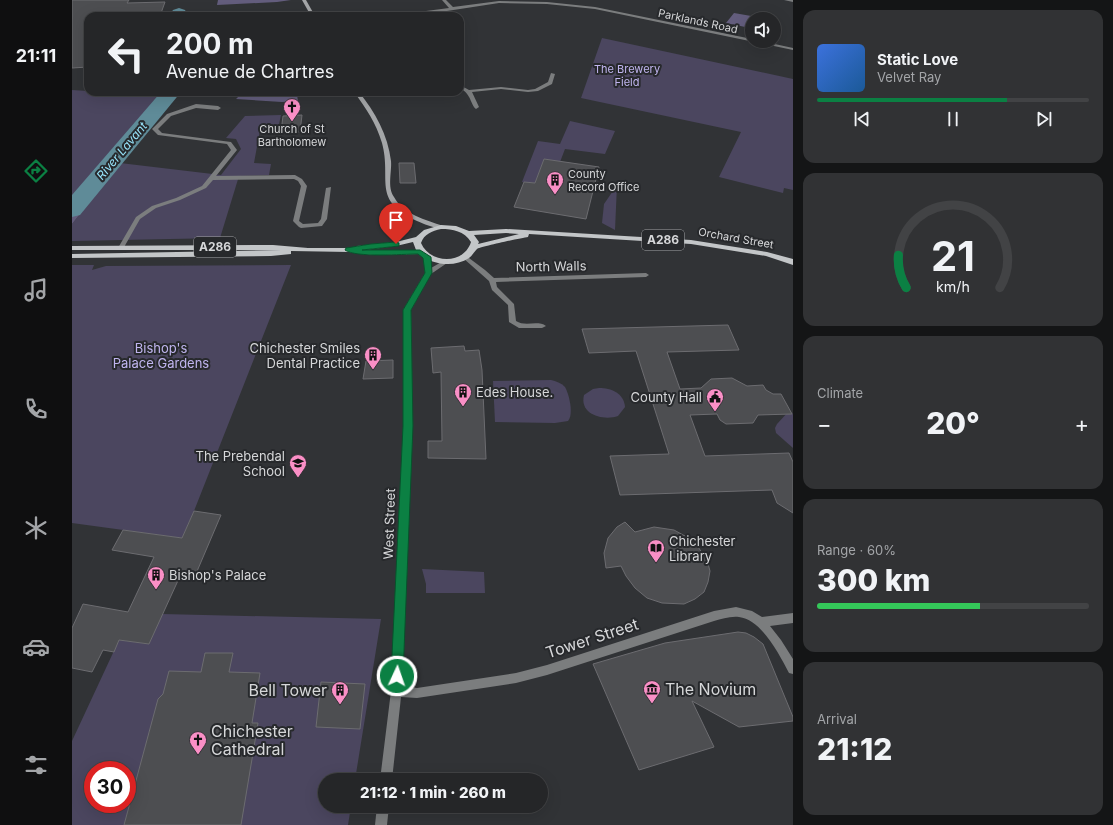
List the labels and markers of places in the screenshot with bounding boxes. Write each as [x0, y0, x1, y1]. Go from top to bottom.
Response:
church icon: Church of St Bartholomew [282, 97, 302, 122]
place label: Church of St Bartholomew [258, 122, 326, 149]
place label: County Record Office [568, 167, 639, 194]
building icon: County Record Office [545, 170, 565, 195]
pin [379, 203, 413, 244]
place label: Chichester Smiles Dental Practice [249, 340, 360, 371]
building icon: Chichester Smiles Dental Practice [363, 345, 383, 370]
building icon: Edes House. [453, 382, 473, 407]
place label: Edes House. [476, 384, 553, 400]
public building icon: County Hall [705, 387, 725, 412]
place label: County Hall [631, 389, 702, 405]
place label: The Prebendal School [195, 448, 285, 479]
school or university icon: The Prebendal School [288, 453, 308, 478]
place label: Chichester Library [669, 533, 736, 564]
library icon: Chichester Library [646, 538, 666, 563]
building icon: Bishop's Palace [146, 565, 166, 590]
place label: Bishop's Palace [169, 567, 266, 583]
museum icon: The Novium [642, 679, 662, 704]
place label: The Novium [665, 679, 756, 699]
place label: Bell Tower [248, 680, 327, 700]
building icon: Bell Tower [330, 680, 350, 705]
place label: Chichester Cathedral [211, 721, 293, 759]
church icon: Chichester Cathedral [188, 730, 208, 755]

